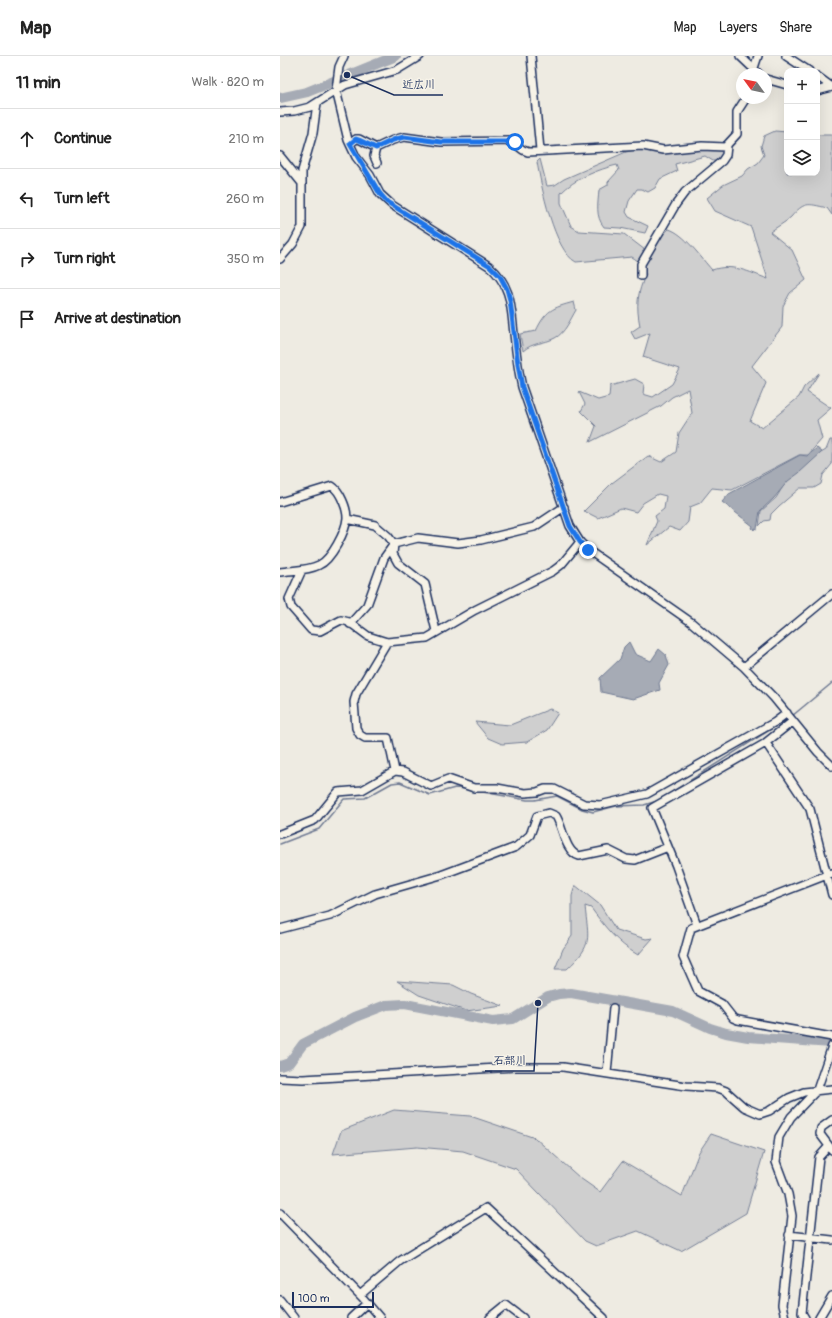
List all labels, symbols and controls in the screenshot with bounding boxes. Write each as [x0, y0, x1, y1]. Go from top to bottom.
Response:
text: Map [20, 16, 51, 40]
text: Map [674, 19, 697, 36]
text: Layers [719, 19, 757, 36]
text: Share [779, 19, 812, 36]
north arrow [736, 68, 772, 104]
map controls [784, 68, 820, 176]
button: + [784, 68, 820, 104]
text: 11 min [16, 72, 61, 93]
callout: 近広川 [394, 72, 443, 95]
text: Walk · 820 m [191, 74, 264, 90]
text: 近広川 [403, 78, 436, 91]
button: − [784, 104, 820, 140]
icon: ahead [16, 128, 38, 150]
text: Continue [54, 129, 112, 148]
text: 210 m [228, 131, 264, 147]
route start [506, 133, 524, 151]
button: layers [784, 140, 820, 176]
icon: left [16, 188, 38, 210]
text: Turn left [54, 189, 110, 208]
text: 260 m [226, 191, 264, 207]
icon: right [16, 248, 38, 270]
text: Turn right [54, 249, 115, 268]
text: 350 m [226, 251, 264, 267]
icon: arrive [16, 308, 38, 330]
text: Arrive at destination [54, 309, 181, 328]
route end [579, 541, 597, 559]
callout: 石部川 [485, 1048, 534, 1071]
text: 石部川 [494, 1054, 527, 1067]
scale bar [292, 1290, 374, 1309]
text: 100 m [298, 1292, 329, 1305]

